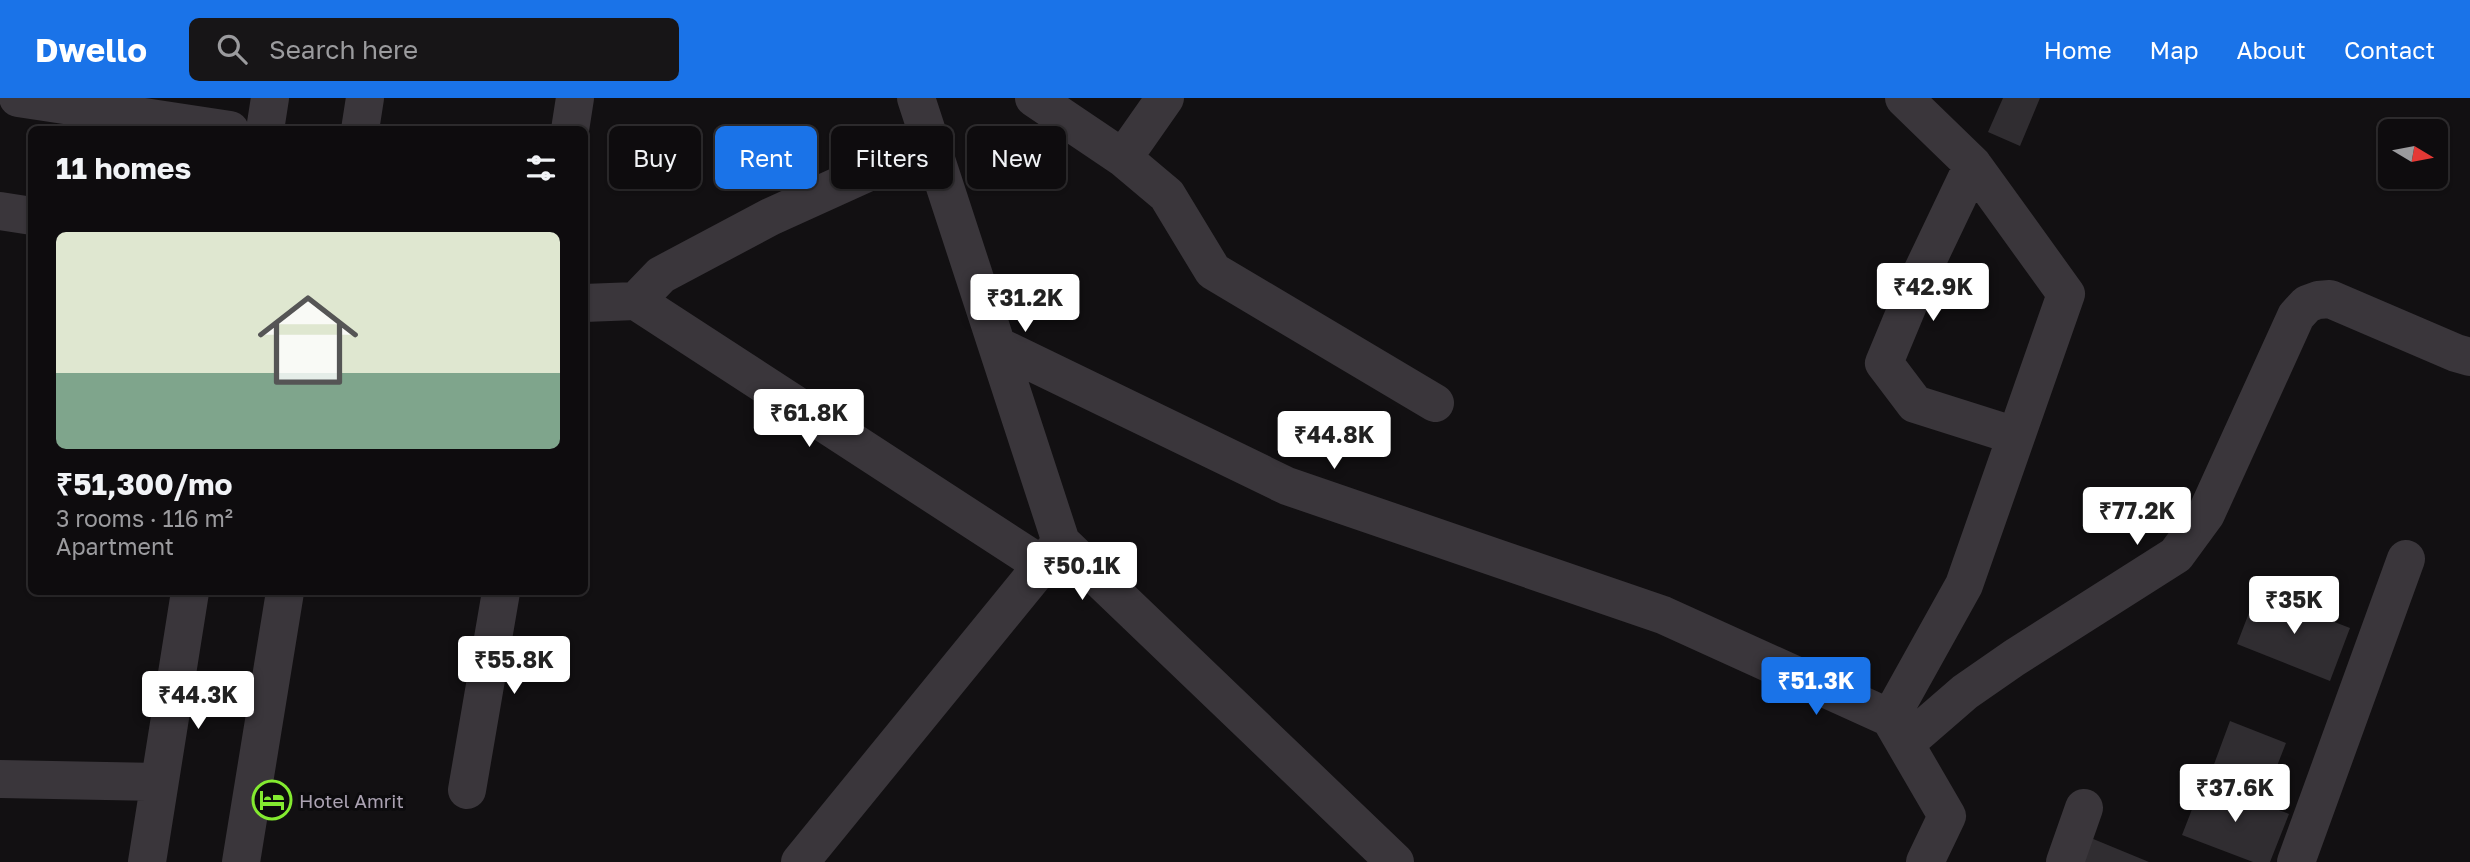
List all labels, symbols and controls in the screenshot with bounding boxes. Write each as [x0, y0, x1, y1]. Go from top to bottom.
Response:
search box [189, 18, 679, 81]
text: Dwello [35, 30, 147, 69]
icon: search [213, 30, 251, 68]
text: Search here [269, 34, 418, 65]
text: Home [2044, 35, 2112, 64]
text: Map [2150, 35, 2199, 64]
text: About [2237, 35, 2306, 64]
text: Contact [2344, 35, 2435, 64]
north arrow [2378, 119, 2448, 189]
map controls [2378, 119, 2448, 189]
chip: Buy [609, 126, 701, 189]
chip: Rent [715, 126, 817, 189]
chip: Filters [831, 126, 953, 189]
chip: New [967, 126, 1066, 189]
icon: filters [522, 149, 560, 187]
text: 11 homes [56, 150, 191, 186]
pin: ₹42.9K [1876, 264, 1990, 323]
text: ₹42.9K [1893, 272, 1973, 300]
pin: ₹31.2K [968, 274, 1082, 334]
icon: home [245, 277, 371, 403]
text: ₹31.2K [986, 283, 1064, 311]
pin: ₹61.8K [752, 390, 866, 449]
text: ₹61.8K [770, 398, 848, 426]
pin: ₹44.8K [1277, 412, 1391, 471]
text: ₹44.8K [1294, 420, 1374, 448]
text: ₹51,300/mo [56, 466, 232, 502]
pin: ₹77.2K [2080, 488, 2194, 547]
text: ₹77.2K [2099, 496, 2175, 524]
text: 3 rooms · 116 m² [56, 504, 233, 532]
text: Apartment [56, 532, 174, 560]
pin: ₹50.1K [1025, 542, 1139, 602]
text: ₹50.1K [1043, 551, 1121, 579]
pin: ₹35K [2253, 576, 2335, 636]
text: ₹35K [2265, 585, 2323, 613]
pin: ₹55.8K [457, 636, 571, 696]
text: ₹55.8K [474, 645, 554, 673]
pin: ₹51.3K [1759, 658, 1873, 717]
text: ₹51.3K [1777, 666, 1855, 694]
pin: ₹44.3K [141, 672, 255, 731]
text: ₹44.3K [158, 680, 238, 708]
pin: ₹37.6K [2178, 764, 2292, 824]
text: ₹37.6K [2196, 773, 2274, 801]
hotel icon: Hotel Amrit [251, 779, 293, 821]
place label: Hotel Amrit [299, 789, 404, 812]

